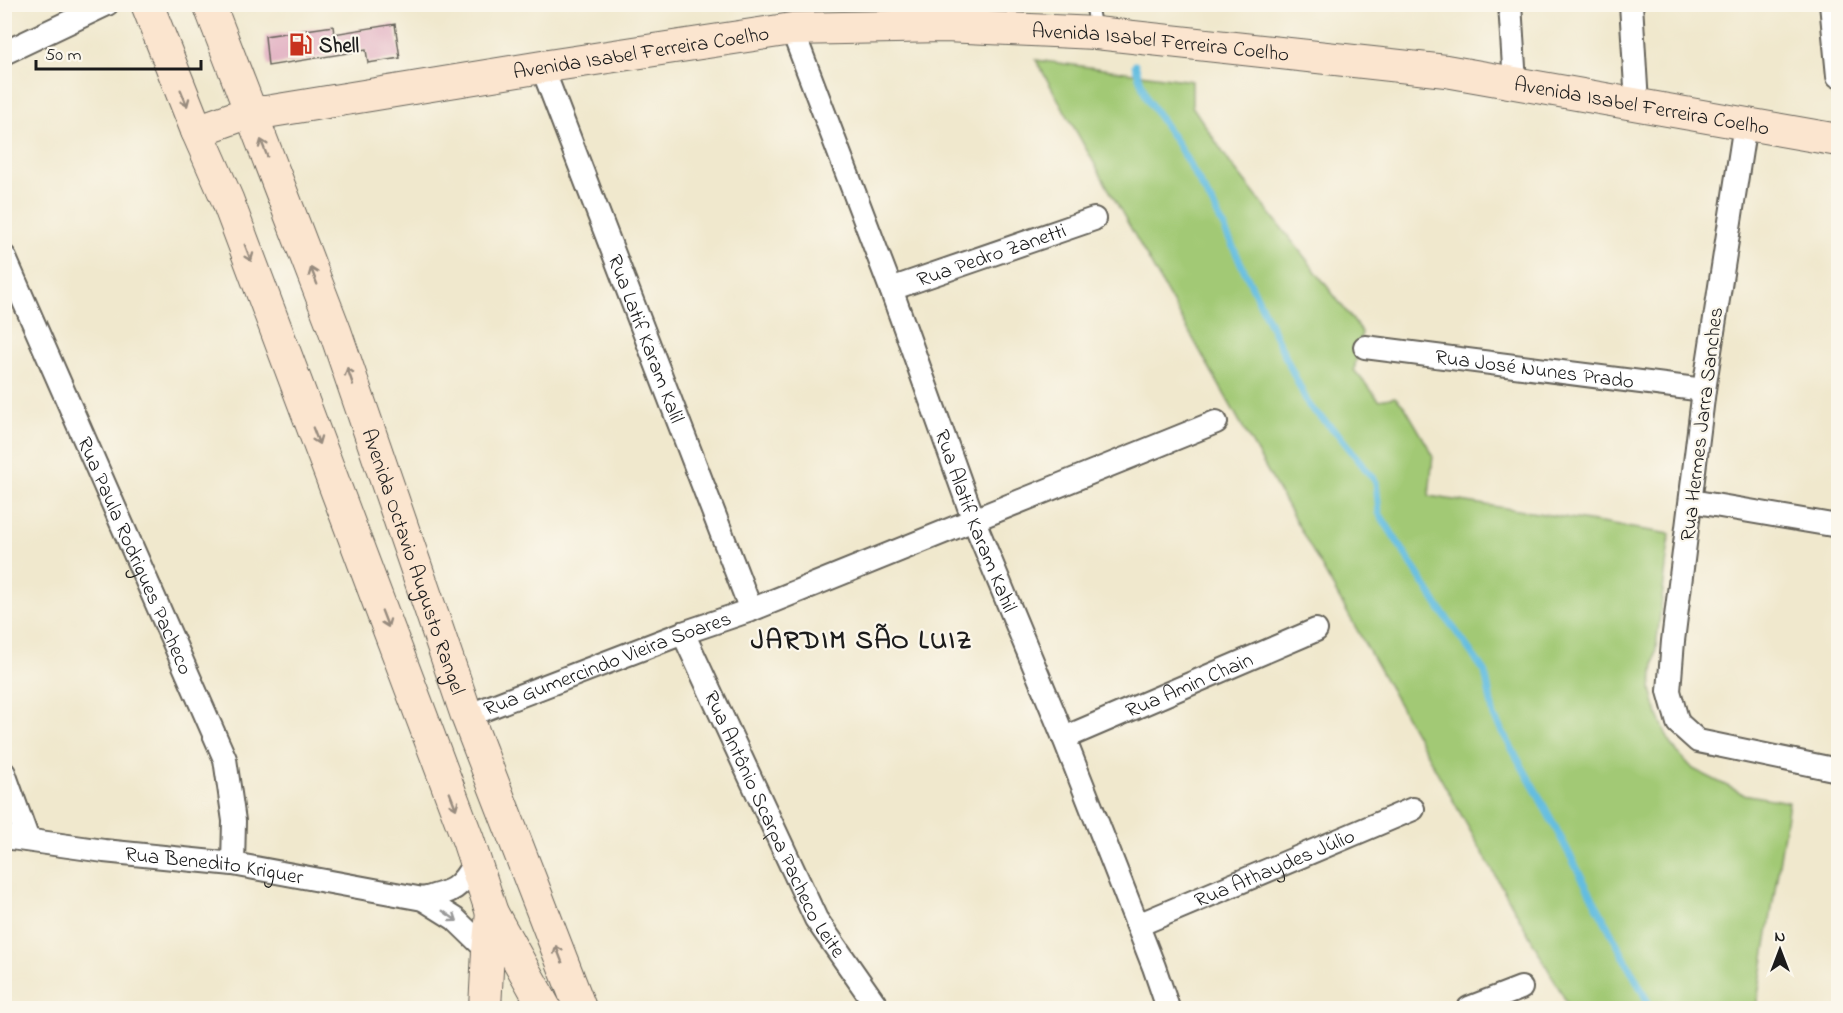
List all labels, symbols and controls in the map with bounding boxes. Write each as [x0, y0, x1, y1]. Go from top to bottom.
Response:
street label: Avenida Isabel Ferreira Coelho [1031, 17, 1291, 71]
street label: Avenida Isabel Ferreira Coelho [511, 20, 771, 88]
fuel station icon: Shell [288, 32, 314, 58]
place label: Shell [319, 32, 359, 62]
scale bar [36, 33, 201, 71]
text: 50 m [45, 43, 82, 69]
street label: Avenida Isabel Ferreira Coelho [1512, 70, 1772, 145]
one-way arrow [179, 88, 190, 107]
one-way arrow [258, 139, 269, 158]
street label: Rua Pedro Zanetti [913, 217, 1070, 296]
one-way arrow [243, 244, 254, 262]
street label: Rua Latif Karam Kalil [599, 251, 691, 428]
one-way arrow [307, 268, 318, 286]
street label: Rua Hermes Jarra Sanches [1674, 305, 1732, 543]
street label: Rua José Nunes Prado [1433, 343, 1636, 398]
one-way arrow [344, 367, 355, 386]
street label: Avenida Octavio Augusto Rangel [353, 425, 472, 699]
one-way arrow [311, 426, 322, 445]
street label: Rua Alatif Karam Kahil [926, 426, 1023, 617]
street label: Rua Paula Rodrigues Pacheco [68, 432, 199, 680]
street label: Rua Gumercindo Vieira Soares [480, 605, 736, 725]
one-way arrow [380, 609, 391, 628]
district label: JARDIM SÃO LUIZ [751, 622, 973, 661]
street label: Rua Amin Chain [1121, 646, 1258, 727]
street label: Rua Antônio Scarpa Pacheco Leite [695, 686, 852, 965]
one-way arrow [448, 791, 459, 810]
street label: Rua Athaydes Júlio [1190, 822, 1360, 916]
street label: Rua Benedito Kriguer [123, 840, 306, 894]
one-way arrow [442, 910, 458, 922]
north arrow [1750, 920, 1810, 980]
text: N [1775, 925, 1786, 949]
one-way arrow [553, 945, 564, 964]

